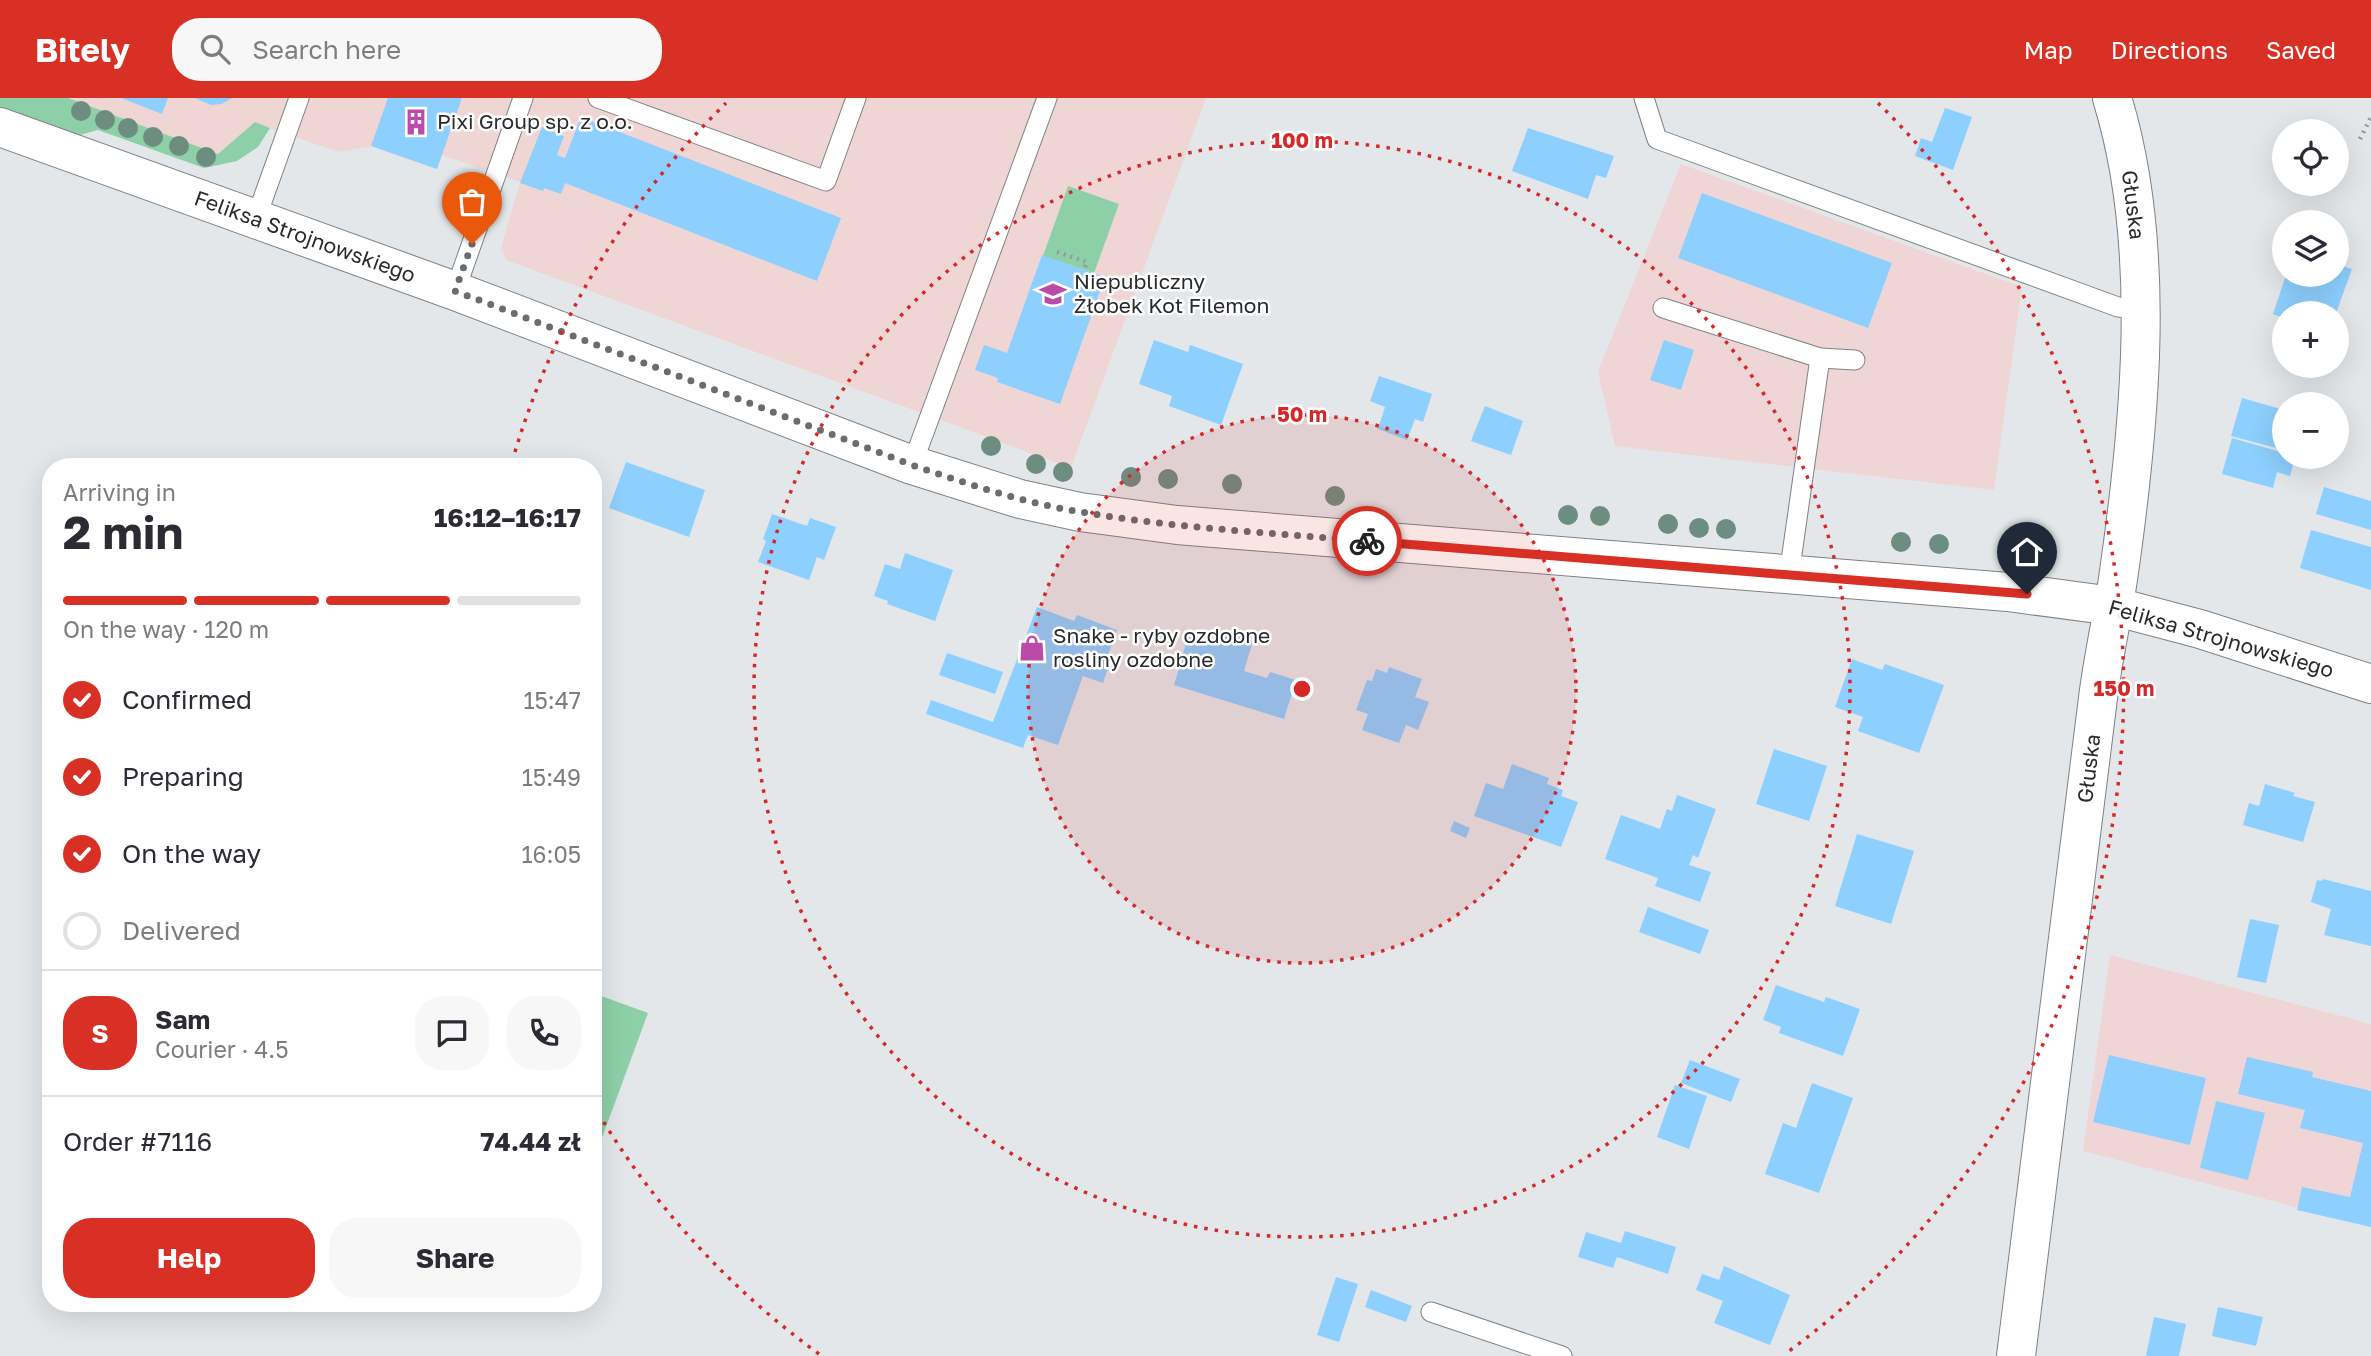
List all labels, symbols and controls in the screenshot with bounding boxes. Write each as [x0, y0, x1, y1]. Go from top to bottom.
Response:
search box [172, 18, 662, 81]
text: Bitely [35, 30, 130, 69]
icon: search [196, 30, 234, 68]
text: Search here [252, 34, 401, 65]
text: Map [2024, 35, 2073, 64]
text: Directions [2111, 35, 2228, 64]
text: Saved [2266, 35, 2336, 64]
building icon: Pixi Group sp. z o.o. [401, 107, 431, 137]
place label: Pixi Group sp. z o.o. [437, 108, 633, 134]
map controls [2272, 119, 2349, 469]
button: locate [2272, 119, 2349, 196]
text: 100 m [1271, 127, 1333, 153]
street label: Głuska [2117, 169, 2151, 241]
pin [442, 172, 502, 244]
icon: bag [453, 183, 491, 221]
street label: Feliksa Strojnowskiego [191, 184, 419, 288]
button: layers [2272, 210, 2349, 287]
place label: Niepubliczny Żłobek Kot Filemon [1074, 268, 1269, 318]
school or university icon: Niepubliczny Żłobek Kot Filemon [1038, 279, 1068, 309]
button: + [2272, 301, 2349, 378]
button: − [2272, 392, 2349, 469]
text: 50 m [1277, 401, 1327, 427]
text: Arriving in [63, 478, 176, 506]
text: 16:12–16:17 [434, 502, 581, 533]
text: 2 min [63, 504, 183, 559]
courier [1332, 506, 1402, 576]
icon: bike [1348, 522, 1386, 560]
pin [1997, 522, 2057, 594]
icon: home [2008, 533, 2046, 571]
street label: Feliksa Strojnowskiego [2106, 593, 2337, 683]
text: On the way · 120 m [63, 615, 269, 643]
place label: Snake - ryby ozdobne rosliny ozdobne [1053, 622, 1270, 672]
shop icon: Snake - ryby ozdobne rosliny ozdobne [1017, 633, 1047, 663]
text: 150 m [2094, 675, 2154, 701]
centre of rings [1290, 677, 1314, 701]
icon: check [63, 681, 101, 719]
text: Confirmed [122, 684, 252, 715]
text: 15:47 [523, 686, 581, 714]
street label: Głuska [2071, 732, 2105, 804]
icon: check [63, 758, 101, 796]
text: Preparing [122, 761, 244, 792]
text: 15:49 [522, 763, 581, 791]
icon: check [63, 835, 101, 873]
text: On the way [122, 838, 261, 869]
text: 16:05 [521, 840, 581, 868]
text: Delivered [122, 915, 241, 946]
button: chat [415, 996, 489, 1070]
button: phone [507, 996, 581, 1070]
text: Sam [155, 1004, 210, 1035]
text: S [91, 1018, 109, 1049]
text: Courier · 4.5 [155, 1035, 288, 1063]
text: Order #7116 [63, 1126, 212, 1157]
text: 74.44 zł [480, 1126, 581, 1157]
button: Help [63, 1218, 315, 1298]
button: Share [329, 1218, 581, 1298]

